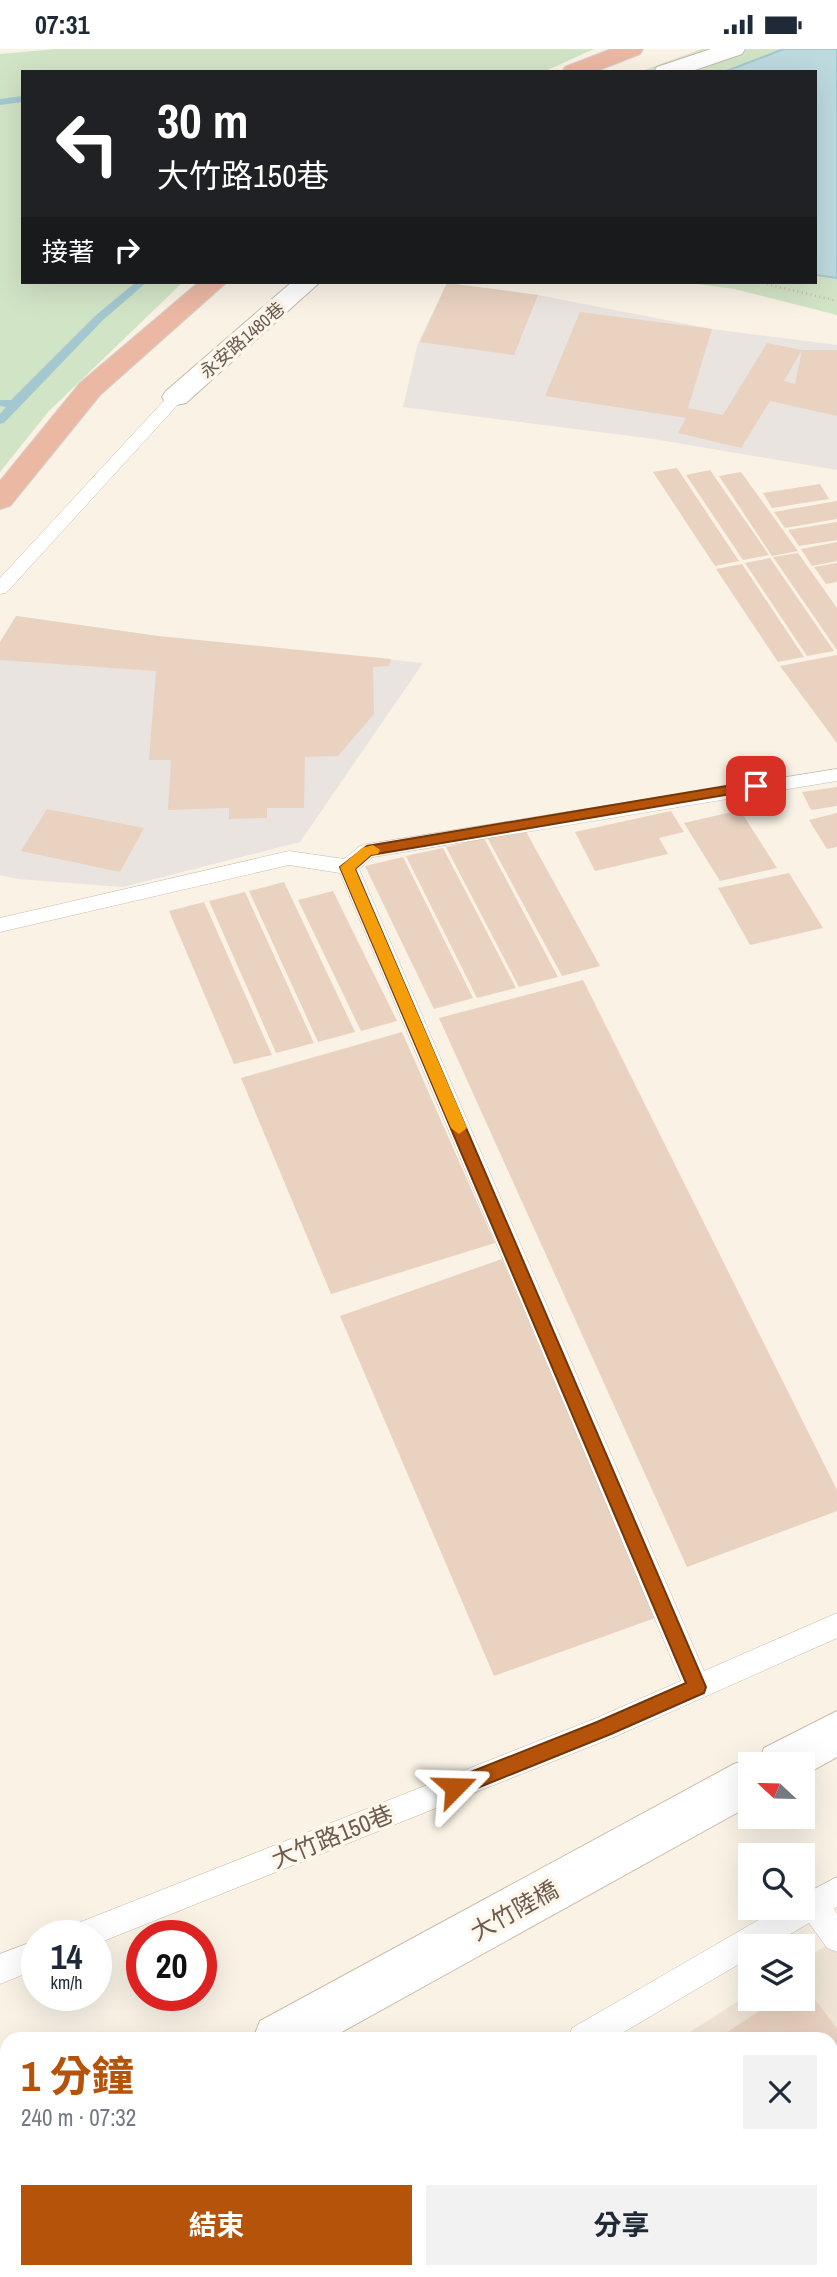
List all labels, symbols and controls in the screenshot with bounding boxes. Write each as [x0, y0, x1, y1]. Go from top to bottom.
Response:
text: 07:31 [35, 7, 90, 42]
text: 30 m [157, 87, 249, 153]
icon: left [42, 98, 133, 189]
text: 大竹路150巷 [157, 154, 329, 197]
icon: right [108, 231, 146, 269]
text: 接著 [42, 234, 94, 269]
street label: 永安路1480巷 [194, 296, 290, 384]
pin [726, 756, 786, 816]
icon: arrive [737, 767, 775, 805]
position arrow [418, 1750, 492, 1824]
north arrow [738, 1752, 816, 1829]
map controls [738, 1752, 815, 2011]
street label: 大竹路150巷 [266, 1797, 398, 1875]
button: search [738, 1843, 815, 1920]
street label: 大竹陸橋 [464, 1873, 564, 1947]
speed limit sign: 20 [126, 1920, 217, 2011]
text: 14 [51, 1933, 82, 1980]
button: layers [738, 1934, 815, 2011]
text: km/h [51, 1970, 83, 1995]
text: 1 分鐘 [21, 2048, 134, 2104]
button: close [743, 2055, 817, 2129]
text: 240 m · 07:32 [21, 2102, 136, 2133]
button: 結束 [21, 2185, 412, 2265]
button: 分享 [426, 2185, 817, 2265]

